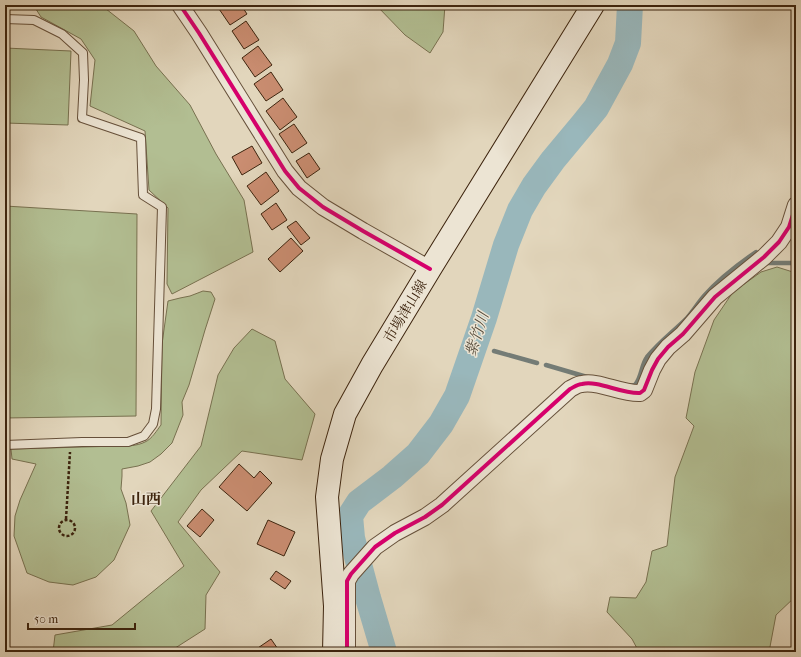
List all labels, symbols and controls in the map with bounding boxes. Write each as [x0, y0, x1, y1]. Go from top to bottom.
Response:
street label: 市場津山線 [380, 277, 431, 346]
water label: 紫竹川 [461, 308, 493, 358]
district label: 山西 [131, 490, 161, 508]
scale bar [28, 605, 135, 631]
text: 50 m [34, 612, 58, 626]

